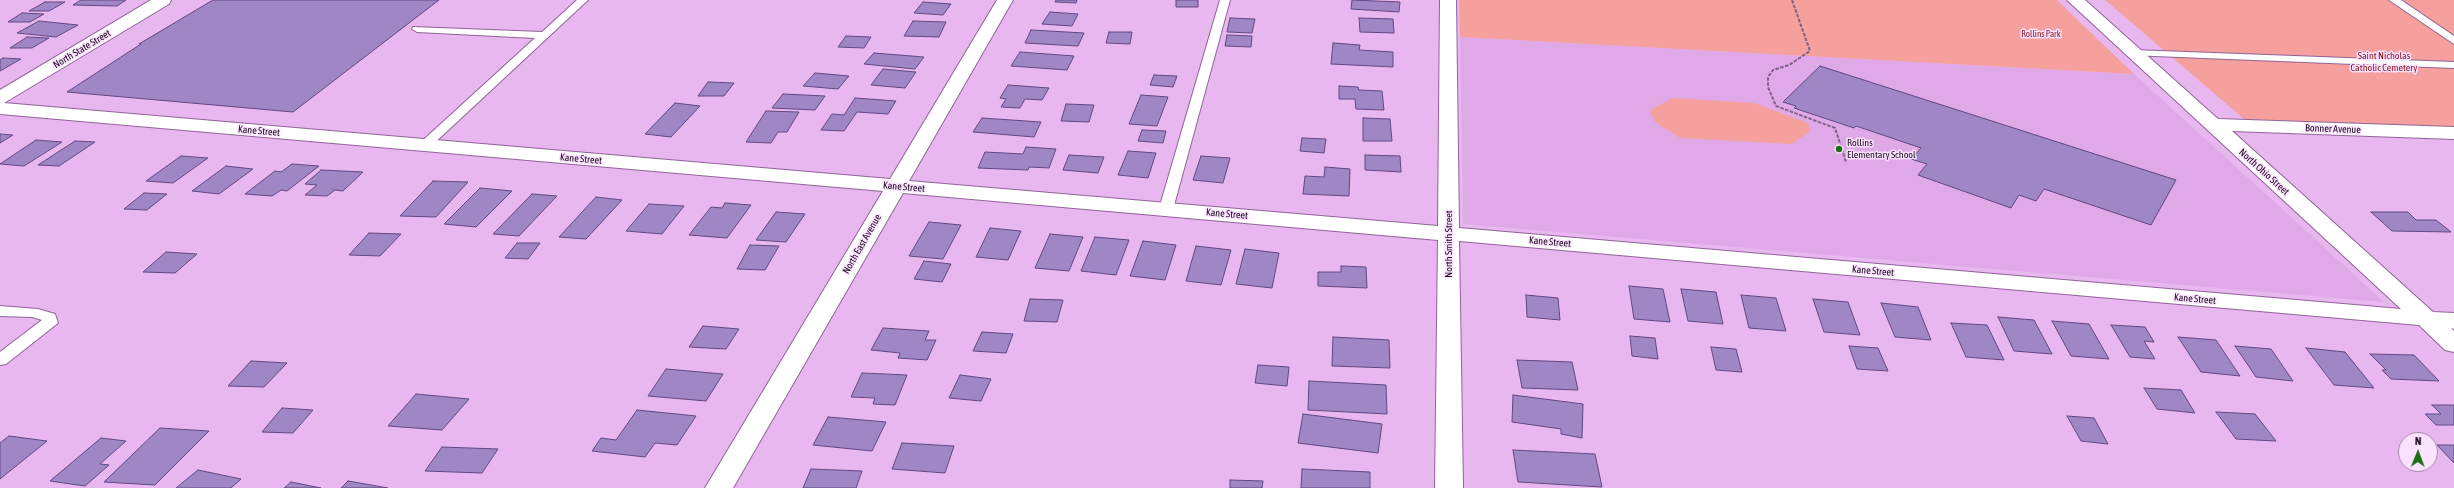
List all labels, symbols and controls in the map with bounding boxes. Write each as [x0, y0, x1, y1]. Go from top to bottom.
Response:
street label: North State Street [51, 27, 113, 71]
park label: Rollins Park [2021, 29, 2061, 39]
park label: Saint Nicholas Catholic Cemetery [2351, 50, 2417, 74]
street label: Bonner Avenue [2305, 122, 2361, 136]
street label: Kane Street [238, 123, 280, 139]
place label: Rollins Elementary School [1847, 137, 1916, 160]
marker: Rollins Elementary School [1834, 144, 1844, 154]
street label: North Ohio Street [2236, 146, 2292, 198]
street label: Kane Street [560, 151, 602, 167]
street label: Kane Street [883, 179, 925, 195]
street label: Kane Street [1206, 206, 1248, 222]
street label: North Smith Street [1443, 210, 1455, 278]
street label: North East Avenue [840, 212, 884, 276]
street label: Kane Street [1529, 234, 1571, 250]
street label: Kane Street [1852, 263, 1894, 279]
street label: Kane Street [2174, 291, 2216, 307]
north arrow [2398, 432, 2438, 472]
text: N [2415, 435, 2422, 447]

